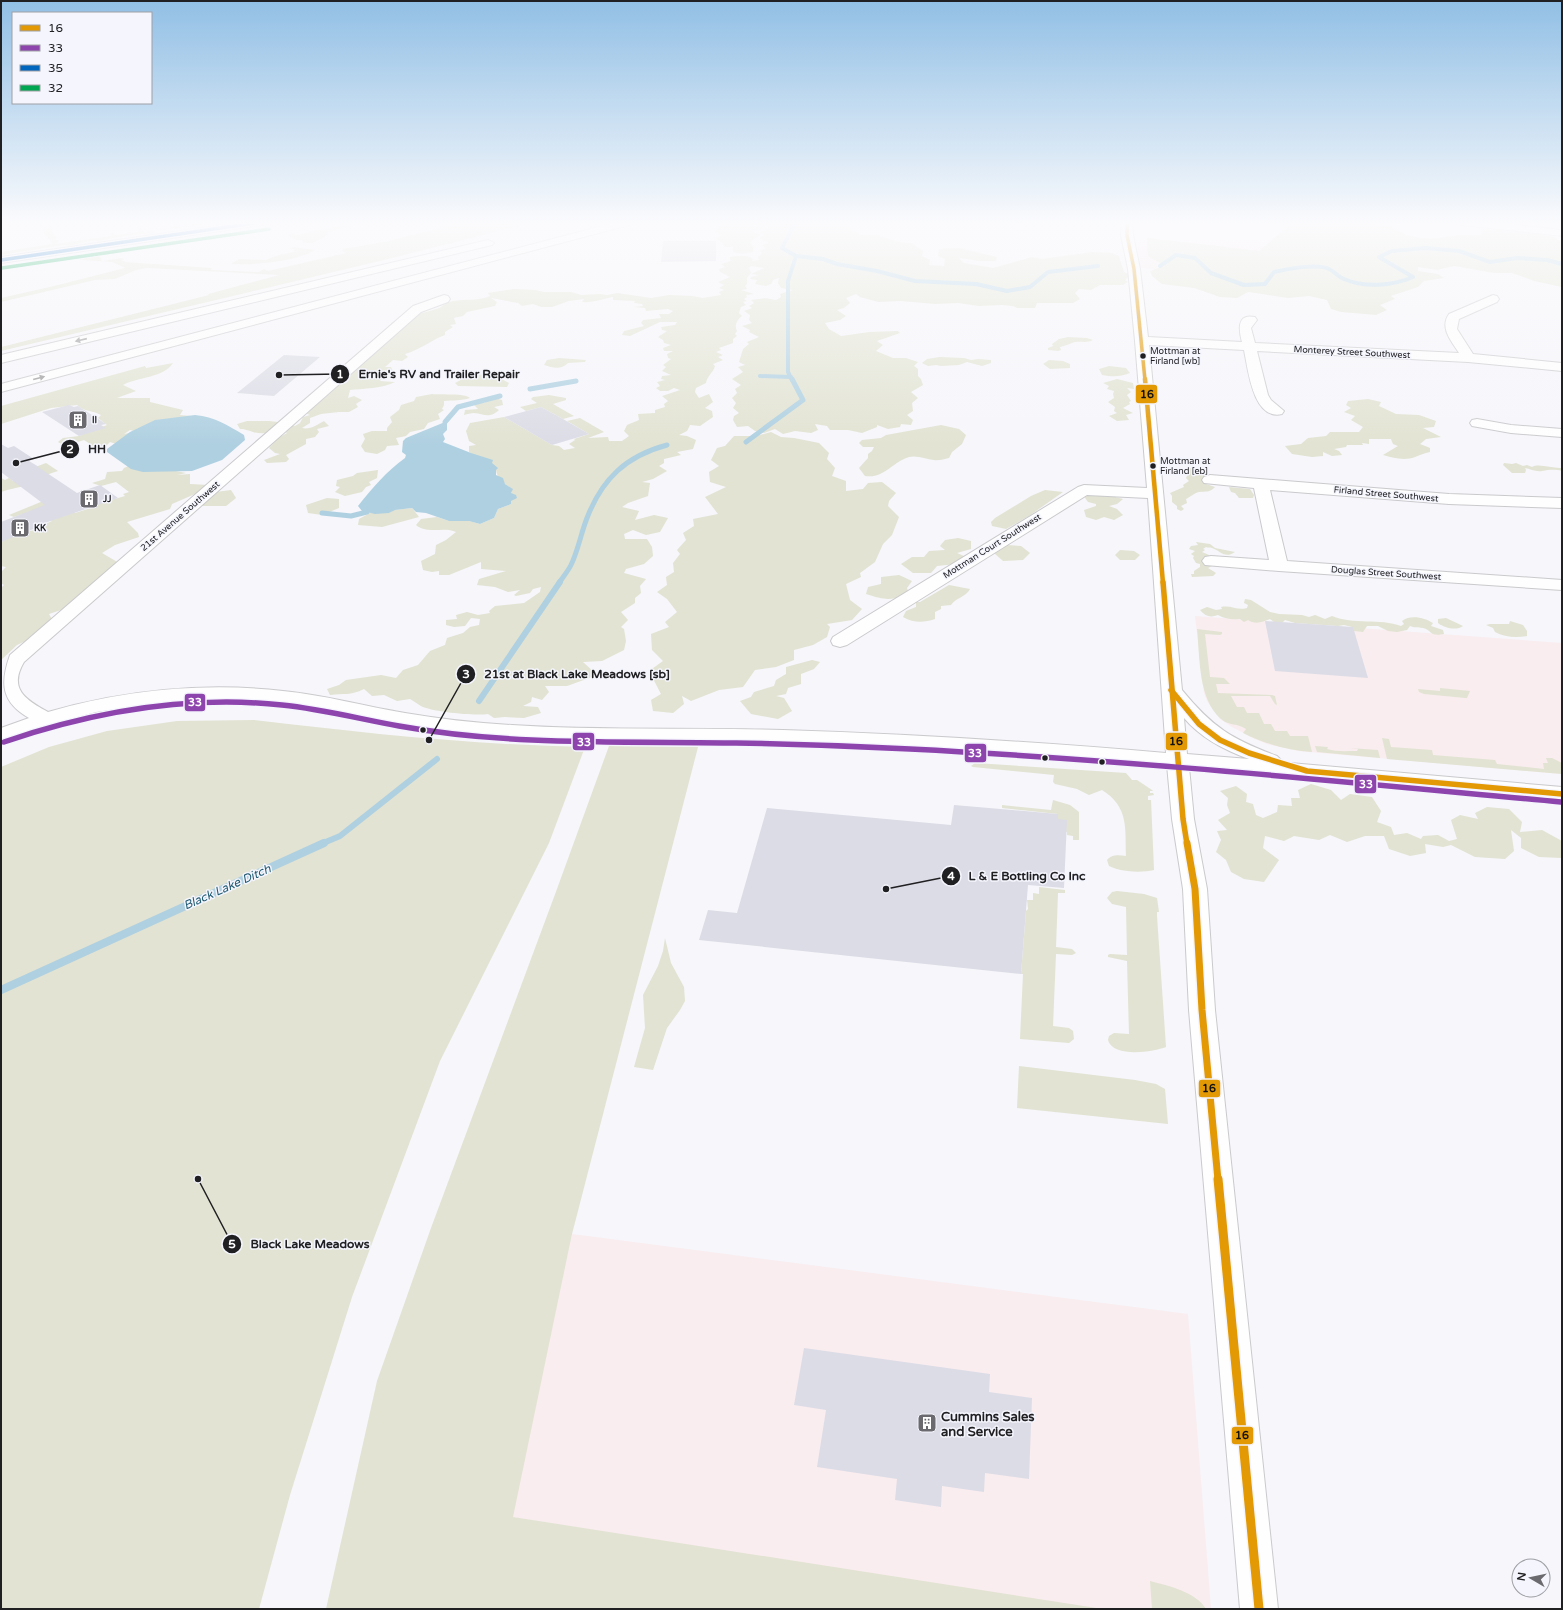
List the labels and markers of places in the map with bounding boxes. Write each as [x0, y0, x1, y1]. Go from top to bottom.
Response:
place label: Mottman at Firland [wb] [1150, 346, 1201, 367]
marker: Mottman at Firland [wb] [1138, 351, 1148, 361]
callout: Ernie's RV and Trailer Repair [330, 362, 527, 386]
building icon: II [67, 409, 89, 431]
place label: II [92, 415, 97, 426]
callout: HH [60, 437, 114, 461]
place label: Mottman at Firland [eb] [1160, 456, 1211, 477]
marker: Mottman at Firland [eb] [1148, 461, 1158, 471]
building icon: JJ [78, 488, 100, 510]
place label: JJ [102, 494, 111, 505]
building icon: KK [9, 517, 31, 539]
place label: KK [34, 523, 46, 534]
callout: 21st at Black Lake Meadows [sb] [456, 662, 678, 686]
unlabelled marker [418, 725, 428, 735]
unlabelled marker [1040, 753, 1050, 763]
unlabelled marker [1097, 757, 1107, 767]
callout: L & E Bottling Co Inc [941, 864, 1094, 888]
callout: Black Lake Meadows [222, 1232, 377, 1256]
place label: Cummins Sales and Service [941, 1409, 1035, 1440]
building icon: Cummins Sales and Service [916, 1412, 938, 1434]

